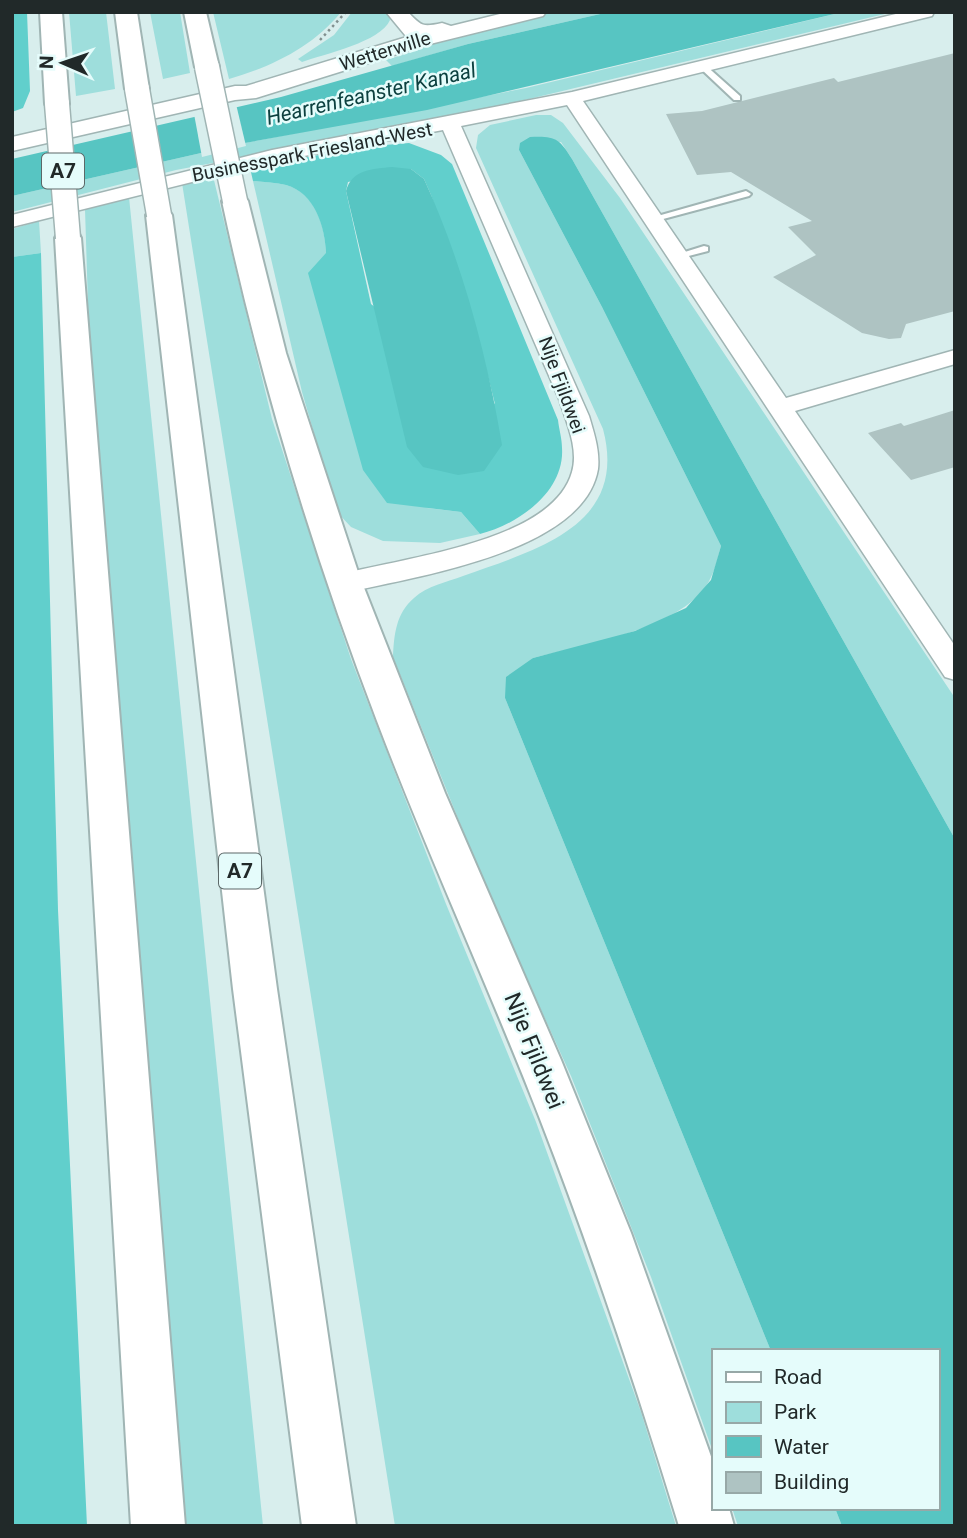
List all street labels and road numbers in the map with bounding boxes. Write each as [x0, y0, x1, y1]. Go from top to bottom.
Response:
street label: Wetterwille [337, 26, 433, 76]
street label: Businesspark Friesland-West [190, 117, 434, 187]
road number: A7 [42, 154, 84, 188]
street label: Nije Fjildwei [534, 333, 590, 437]
road number: A7 [219, 854, 261, 888]
street label: Nije Fjildwei [498, 989, 570, 1113]

